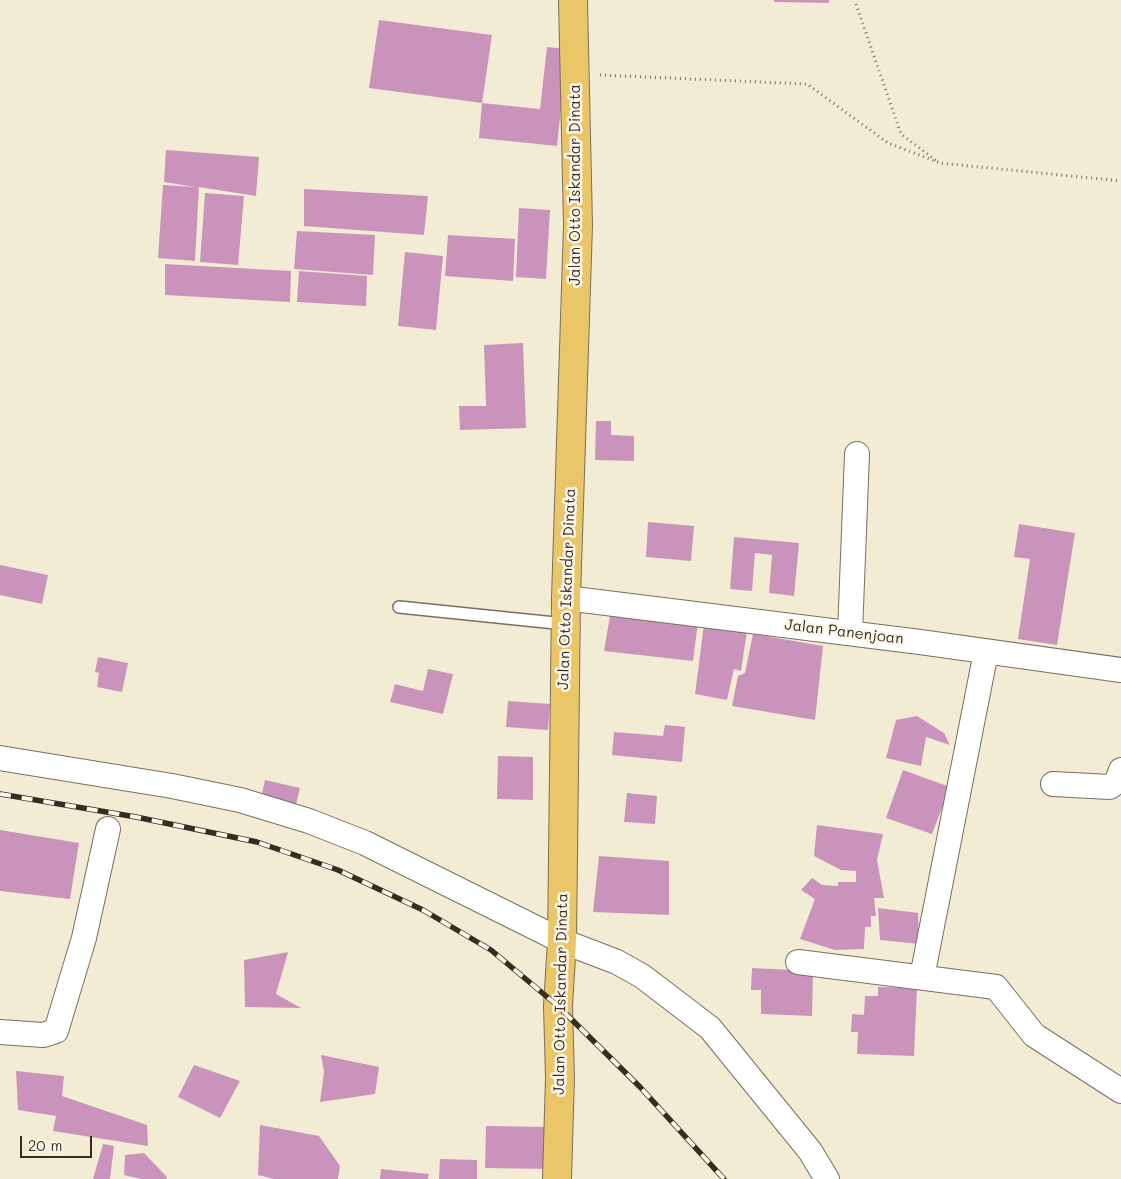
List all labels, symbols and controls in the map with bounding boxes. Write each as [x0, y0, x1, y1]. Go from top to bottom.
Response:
street label: Jalan Otto Iskandar Dinata [566, 84, 584, 286]
street label: Jalan Otto Iskandar Dinata [554, 488, 580, 690]
street label: Jalan Panenjoan [783, 616, 905, 648]
street label: Jalan Otto Iskandar Dinata [550, 893, 572, 1095]
scale bar [22, 1126, 95, 1158]
text: 20 m [28, 1135, 62, 1155]

